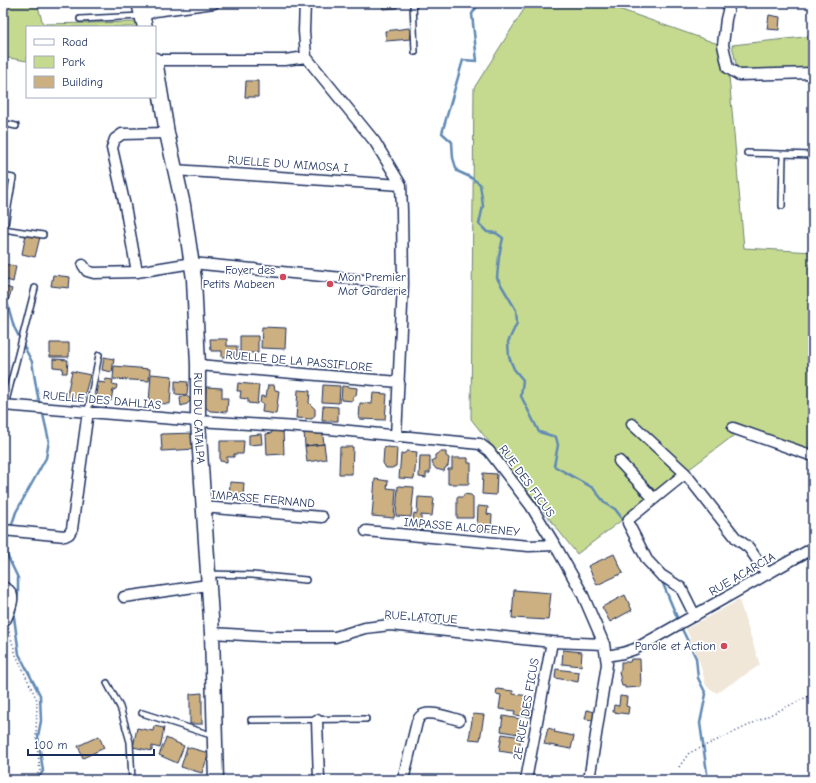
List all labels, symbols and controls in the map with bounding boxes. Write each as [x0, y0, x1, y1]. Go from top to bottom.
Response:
legend [26, 26, 156, 98]
text: Road [62, 35, 88, 49]
text: Park [62, 55, 85, 69]
text: Building [62, 75, 103, 89]
street label: RUELLE DU MIMOSA I [227, 153, 349, 175]
place label: Foyer des Petits Mabeen [203, 263, 275, 291]
place label: Mon Premier Mot Garderie [338, 270, 407, 298]
marker: Foyer des Petits Mabeen [278, 272, 288, 282]
marker: Mon Premier Mot Garderie [325, 279, 335, 289]
street label: RUELLE DE LA PASSIFLORE [225, 348, 373, 374]
street label: RUE DU CATALPA [191, 373, 208, 464]
street label: RUELLE DES DAHLIAS [42, 388, 162, 412]
street label: RUE DES FICUS [496, 442, 558, 520]
street label: IMPASSE FERNAND [211, 487, 315, 511]
street label: IMPASSE ALCOFENEY [403, 515, 522, 539]
street label: RUE ACARCIA [706, 549, 778, 599]
street label: RUE LATOTUE [384, 607, 458, 627]
place label: Parole et Action [635, 639, 716, 653]
marker: Parole et Action [719, 641, 729, 651]
street label: 2E RUE DES FICUS [510, 657, 542, 761]
scale bar [28, 731, 154, 757]
text: 100 m [34, 738, 67, 752]

